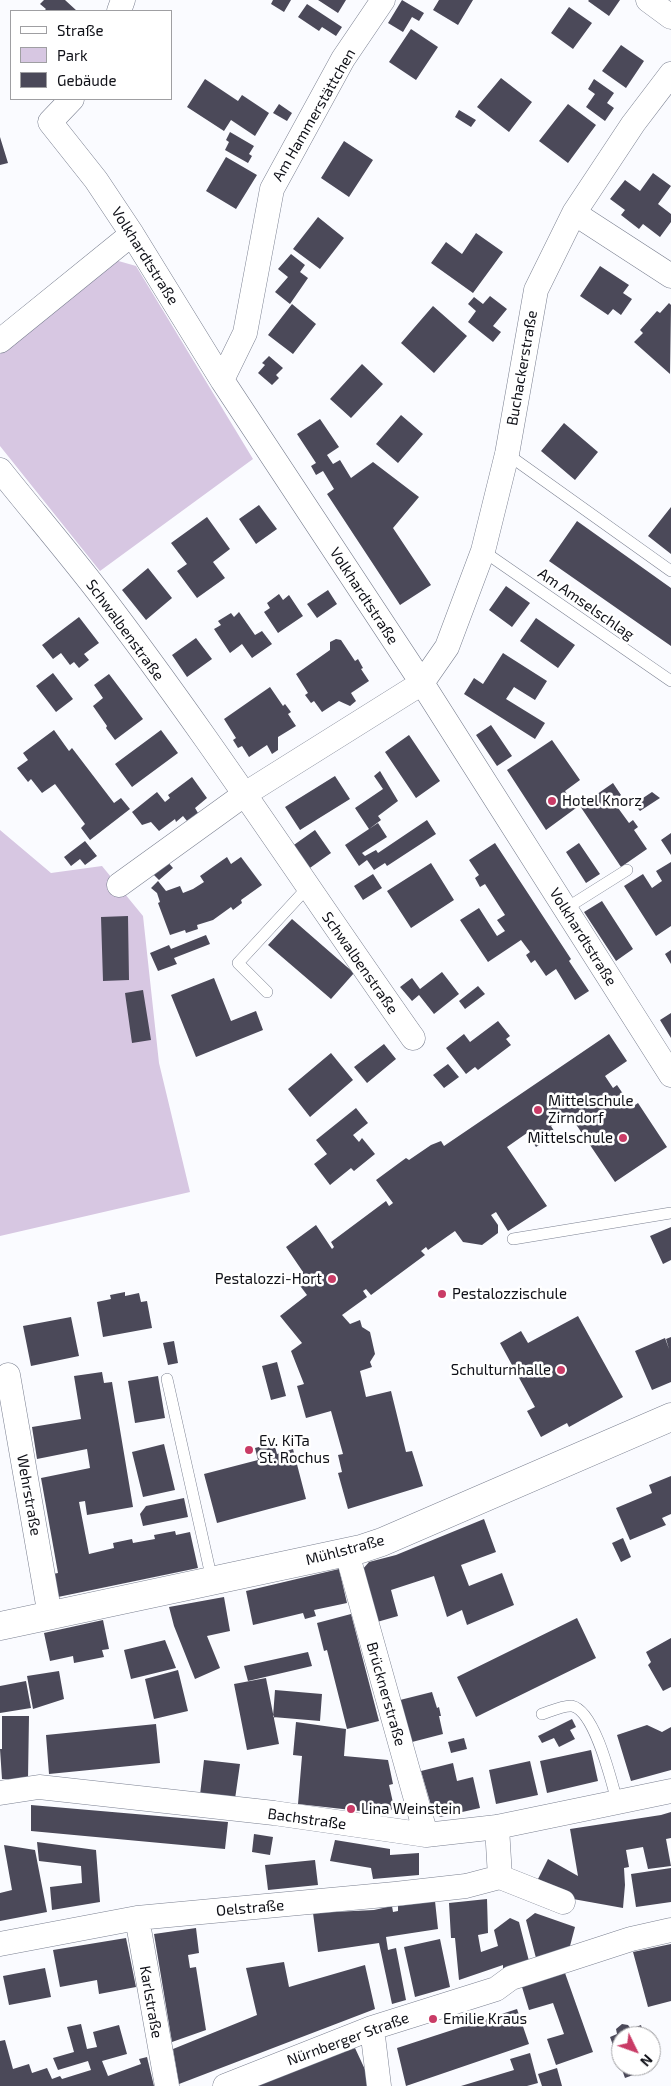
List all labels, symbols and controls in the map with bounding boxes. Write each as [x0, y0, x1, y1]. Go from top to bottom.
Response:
legend [10, 10, 172, 100]
text: Straße [57, 21, 103, 39]
street label: Am Hammerstättchen [269, 45, 359, 185]
text: Park [57, 46, 88, 64]
text: Gebäude [57, 71, 116, 89]
street label: Volkhardtstraße [108, 204, 182, 308]
street label: Buchackerstraße [503, 309, 541, 427]
street label: Volkhardtstraße [326, 544, 402, 648]
street label: Am Amselschlag [534, 564, 638, 644]
street label: Schwalbenstraße [82, 576, 168, 684]
place label: Hotel Knorz [562, 792, 642, 810]
marker: Hotel Knorz [546, 795, 558, 807]
street label: Volkhardtstraße [546, 885, 620, 989]
street label: Schwalbenstraße [318, 908, 402, 1018]
place label: Mittelschule Zirndorf [548, 1092, 634, 1127]
marker: Mittelschule Zirndorf [532, 1104, 544, 1116]
place label: Mittelschule [527, 1129, 613, 1147]
marker: Mittelschule [617, 1132, 629, 1144]
place label: Pestalozzi-Hort [215, 1270, 322, 1288]
marker: Pestalozzi-Hort [326, 1273, 338, 1285]
place label: Pestalozzischule [452, 1285, 567, 1303]
marker: Pestalozzischule [436, 1288, 448, 1300]
place label: Schulturnhalle [451, 1361, 551, 1379]
marker: Schulturnhalle [555, 1364, 567, 1376]
place label: Ev. KiTa St. Rochus [259, 1432, 330, 1467]
marker: Ev. KiTa St. Rochus [243, 1444, 255, 1456]
street label: Wehrstraße [13, 1453, 45, 1537]
street label: Mühlstraße [304, 1531, 386, 1569]
street label: Brücknerstraße [363, 1640, 409, 1748]
place label: Lina Weinstein [361, 1800, 461, 1818]
marker: Lina Weinstein [345, 1803, 357, 1815]
street label: Bachstraße [266, 1805, 348, 1833]
street label: Oelstraße [215, 1896, 285, 1920]
street label: Karlstraße [136, 1964, 166, 2040]
street label: Nürnberger Straße [284, 2009, 412, 2069]
place label: Emilie Kraus [443, 2010, 527, 2028]
marker: Emilie Kraus [427, 2013, 439, 2025]
north arrow [611, 2026, 661, 2076]
text: N [637, 2051, 656, 2070]

